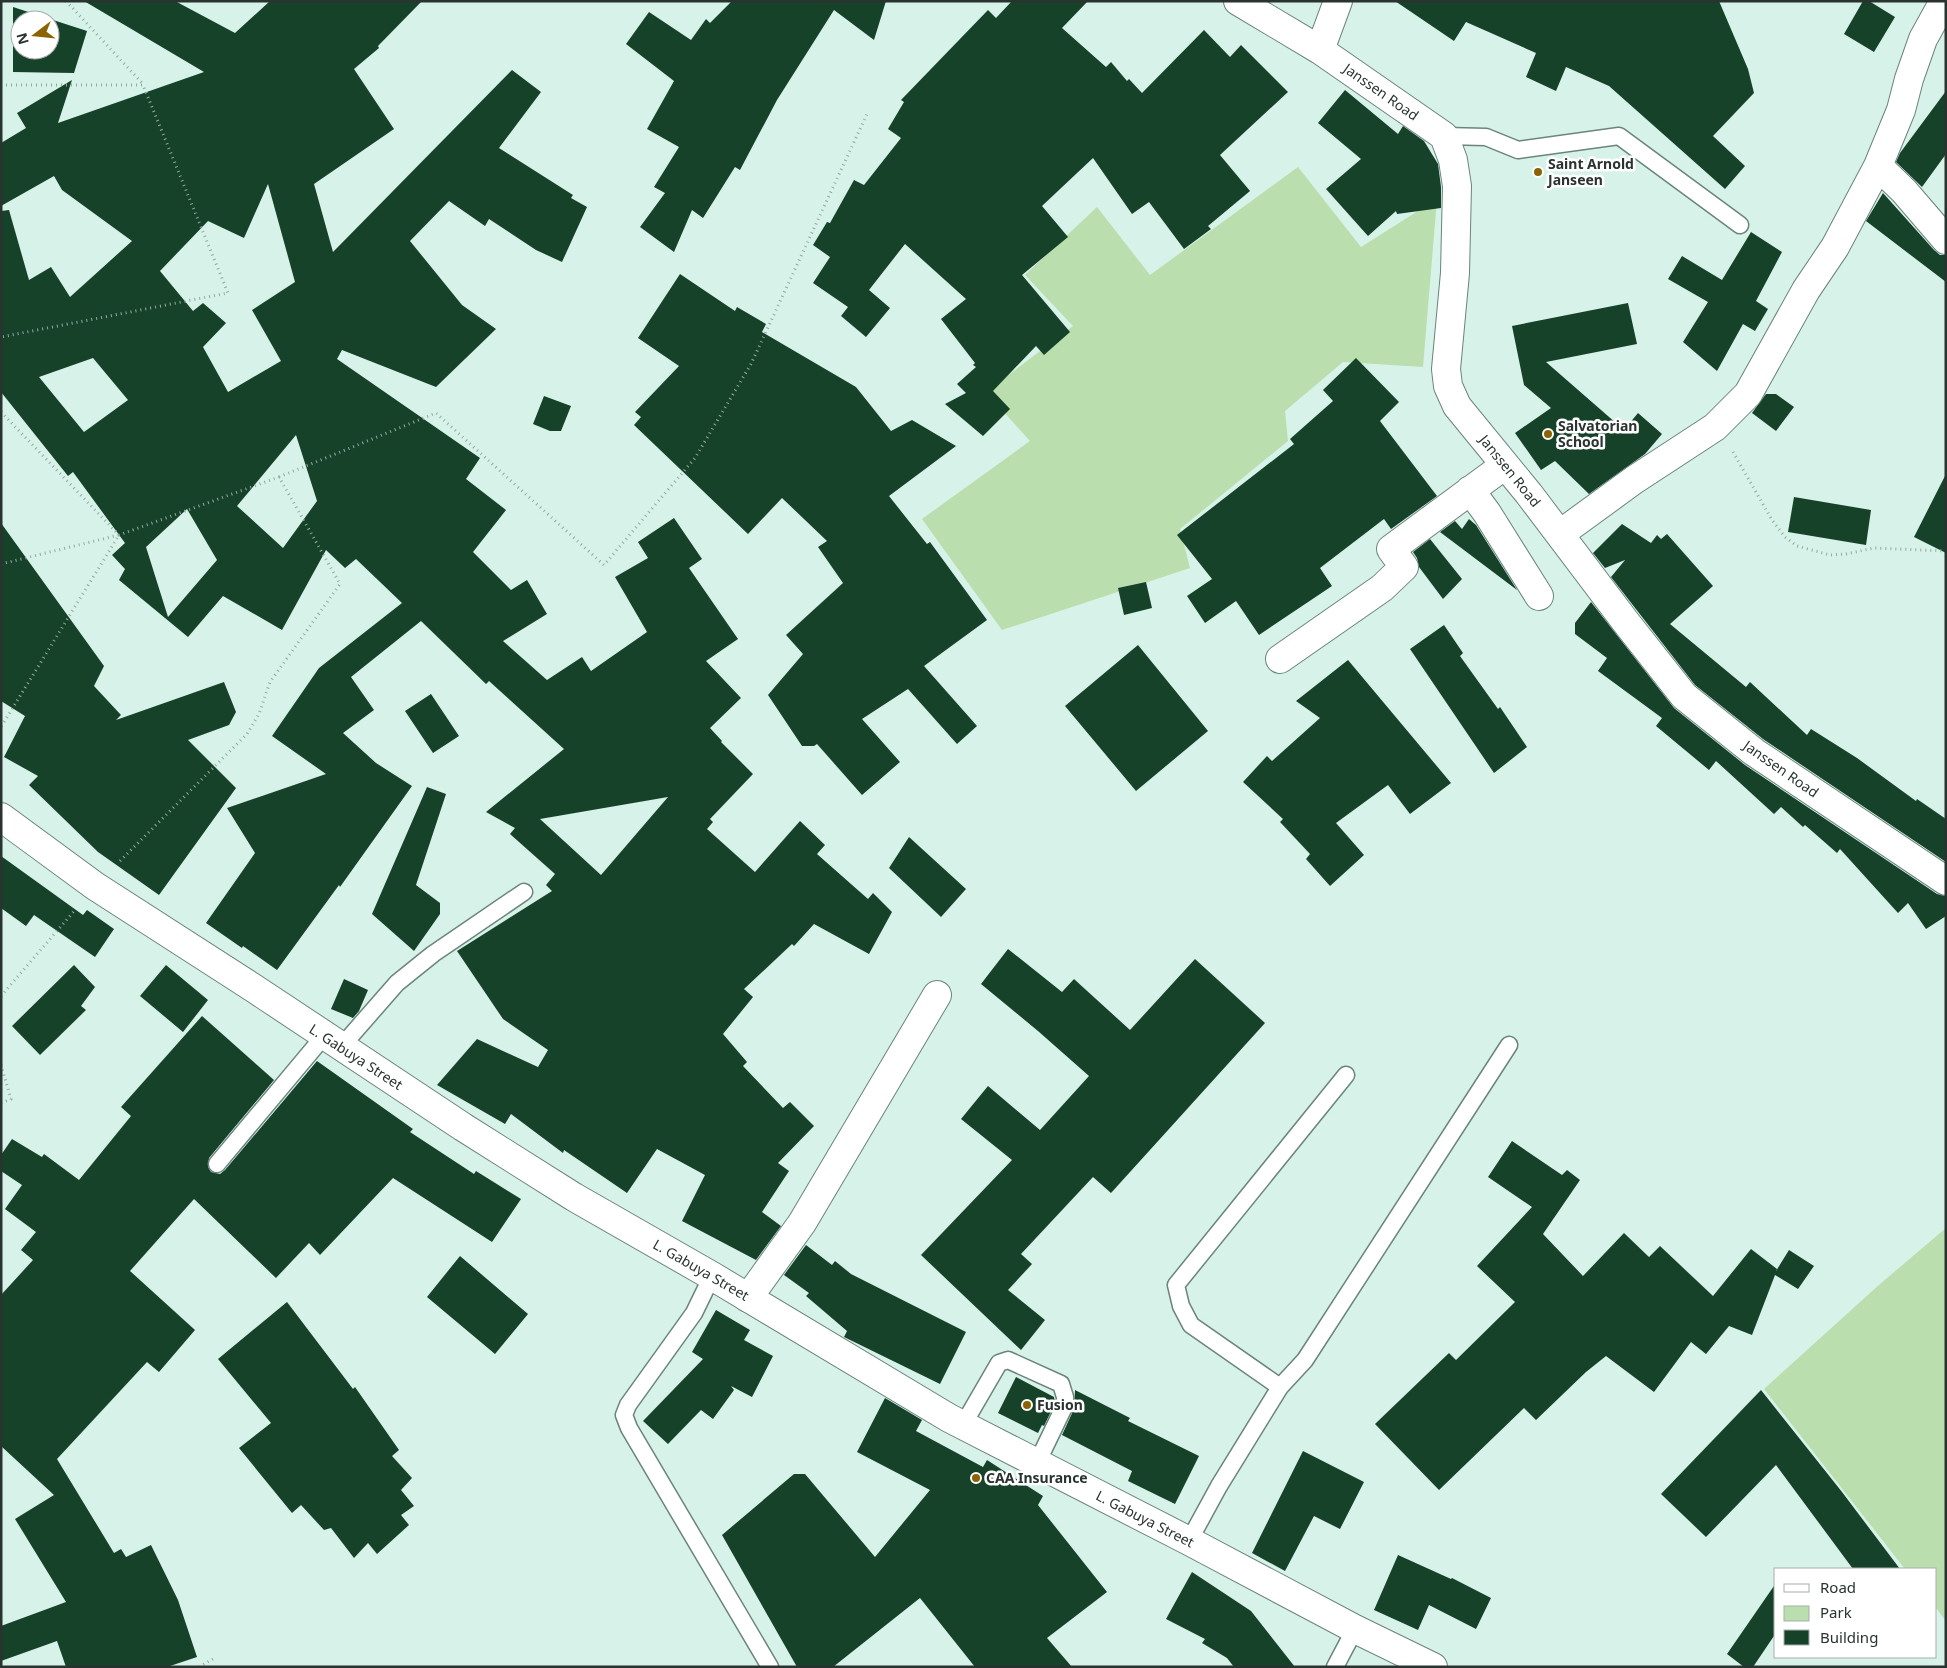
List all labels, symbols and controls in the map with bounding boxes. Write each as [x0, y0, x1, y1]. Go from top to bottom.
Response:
north arrow [10, 10, 60, 60]
text: N [11, 31, 33, 47]
street label: Janssen Road [1338, 58, 1423, 124]
place label: Saint Arnold Janseen [1546, 154, 1634, 189]
marker: Saint Arnold Janseen [1532, 166, 1544, 178]
place label: Salvatorian School [1558, 416, 1637, 451]
marker: Salvatorian School [1542, 428, 1554, 440]
street label: Janssen Road [1474, 429, 1545, 511]
street label: Janssen Road [1738, 735, 1823, 801]
street label: L. Gabuya Street [306, 1019, 407, 1094]
street label: L. Gabuya Street [650, 1234, 753, 1305]
place label: Fusion [1037, 1395, 1083, 1414]
marker: Fusion [1021, 1399, 1033, 1411]
place label: CAA Insurance [986, 1468, 1088, 1487]
marker: CAA Insurance [970, 1472, 982, 1484]
street label: L. Gabuya Street [1093, 1486, 1198, 1551]
legend [1774, 1568, 1937, 1658]
text: Road [1820, 1577, 1856, 1597]
text: Park [1820, 1602, 1852, 1622]
text: Building [1820, 1627, 1878, 1647]

